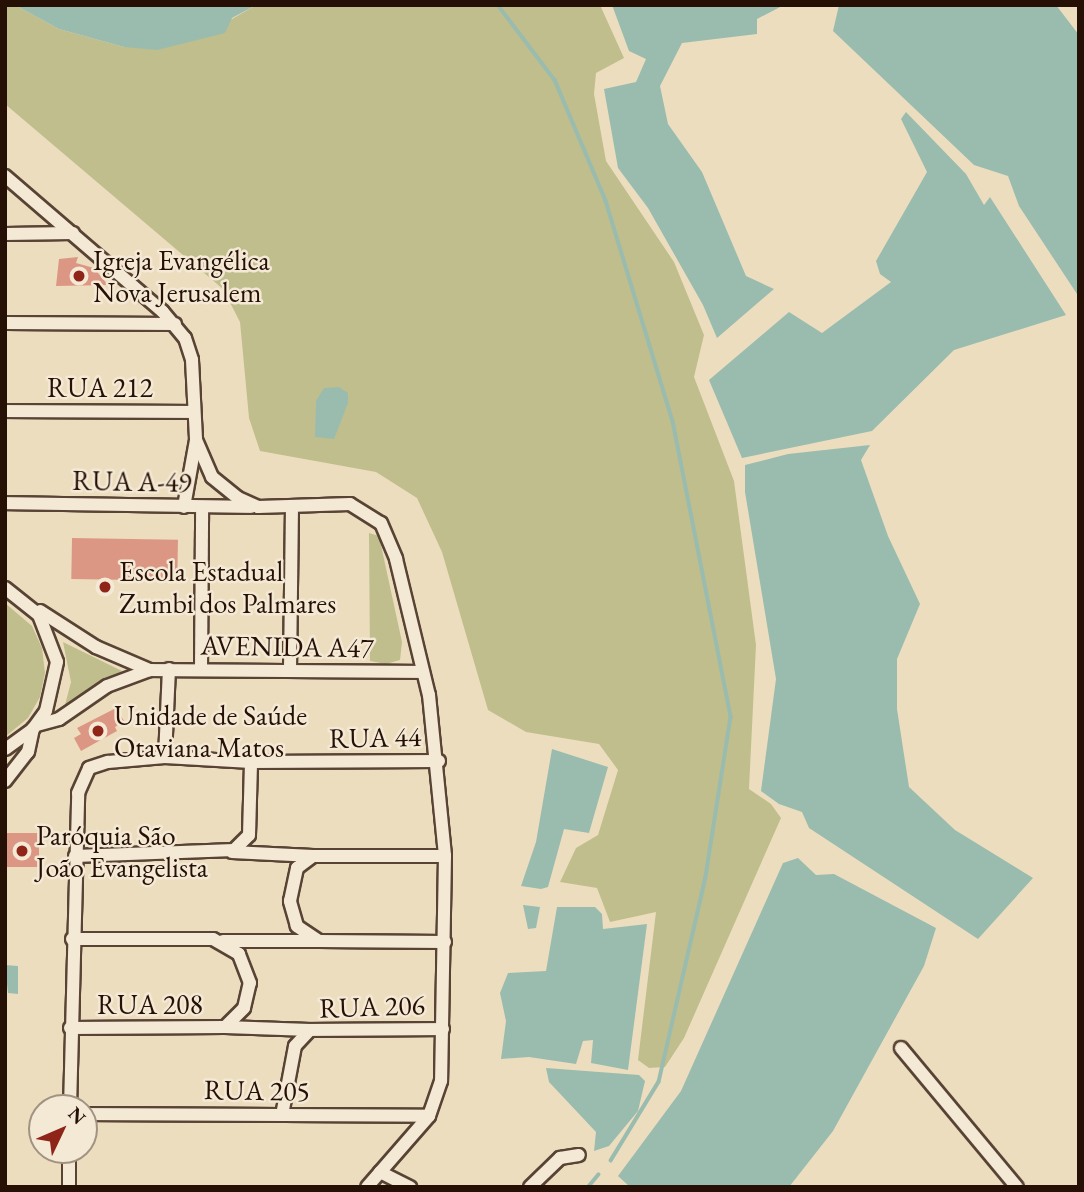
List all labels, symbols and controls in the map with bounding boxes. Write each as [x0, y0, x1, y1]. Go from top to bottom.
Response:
place label: Igreja Evangélica Nova Jerusalem [93, 243, 270, 309]
marker: Igreja Evangélica Nova Jerusalem [71, 268, 87, 284]
street label: RUA 212 [47, 370, 153, 404]
street label: RUA A-49 [72, 463, 192, 499]
place label: Escola Estadual Zumbi dos Palmares [119, 554, 336, 620]
marker: Escola Estadual Zumbi dos Palmares [97, 579, 113, 595]
street label: AVENIDA A47 [200, 628, 374, 664]
place label: Unidade de Saúde Otaviana Matos [114, 698, 307, 764]
street label: RUA 44 [328, 719, 422, 755]
marker: Unidade de Saúde Otaviana Matos [88, 721, 108, 741]
place label: Paróquia São João Evangelista [36, 818, 208, 884]
marker: Paróquia São João Evangelista [14, 843, 30, 859]
street label: RUA 208 [97, 987, 203, 1021]
street label: RUA 206 [318, 987, 426, 1025]
street label: RUA 205 [204, 1072, 310, 1108]
north arrow [28, 1094, 98, 1164]
text: N [63, 1101, 91, 1130]

